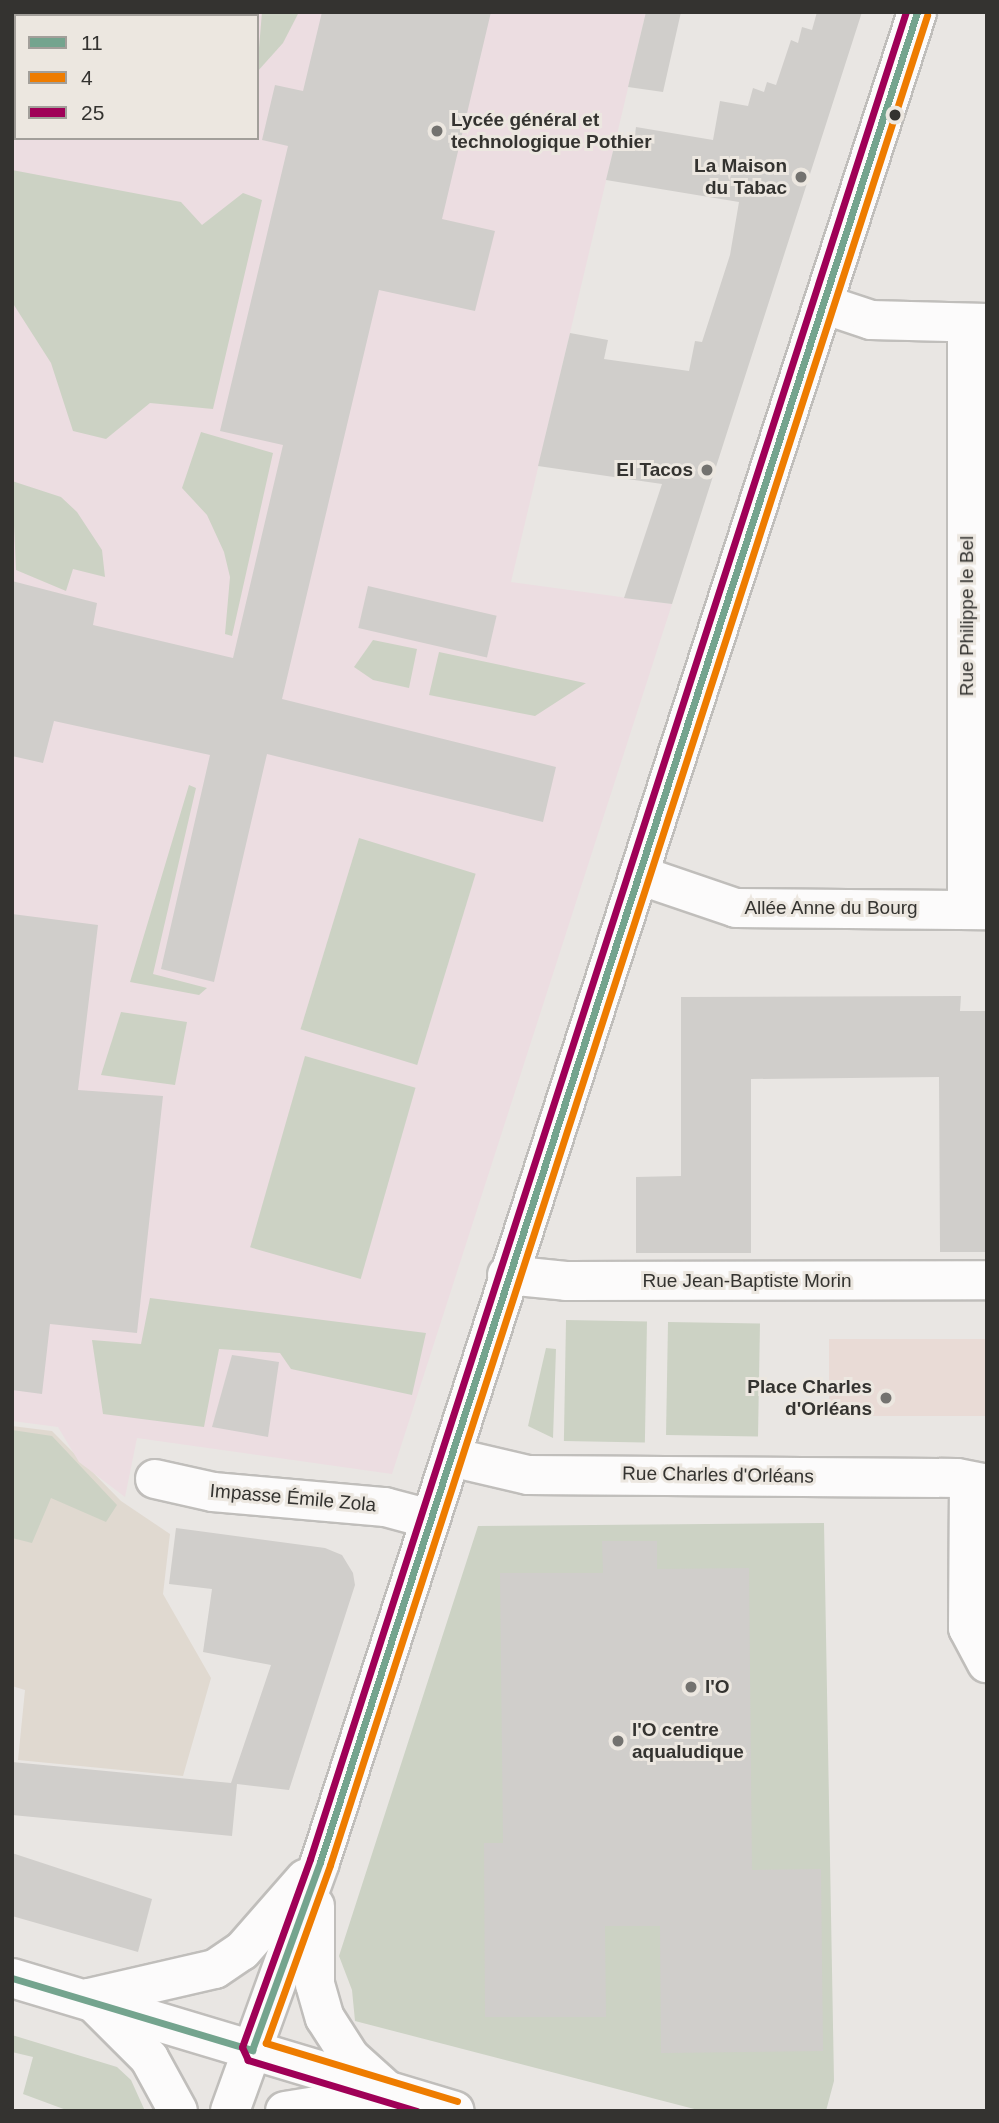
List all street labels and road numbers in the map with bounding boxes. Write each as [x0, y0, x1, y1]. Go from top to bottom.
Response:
street label: Rue Philippe le Bel [956, 536, 978, 696]
street label: Allée Anne du Bourg [744, 897, 918, 919]
street label: Rue Jean-Baptiste Morin [642, 1270, 852, 1292]
street label: Rue Charles d'Orléans [622, 1462, 814, 1488]
street label: Impasse Émile Zola [209, 1479, 377, 1517]

